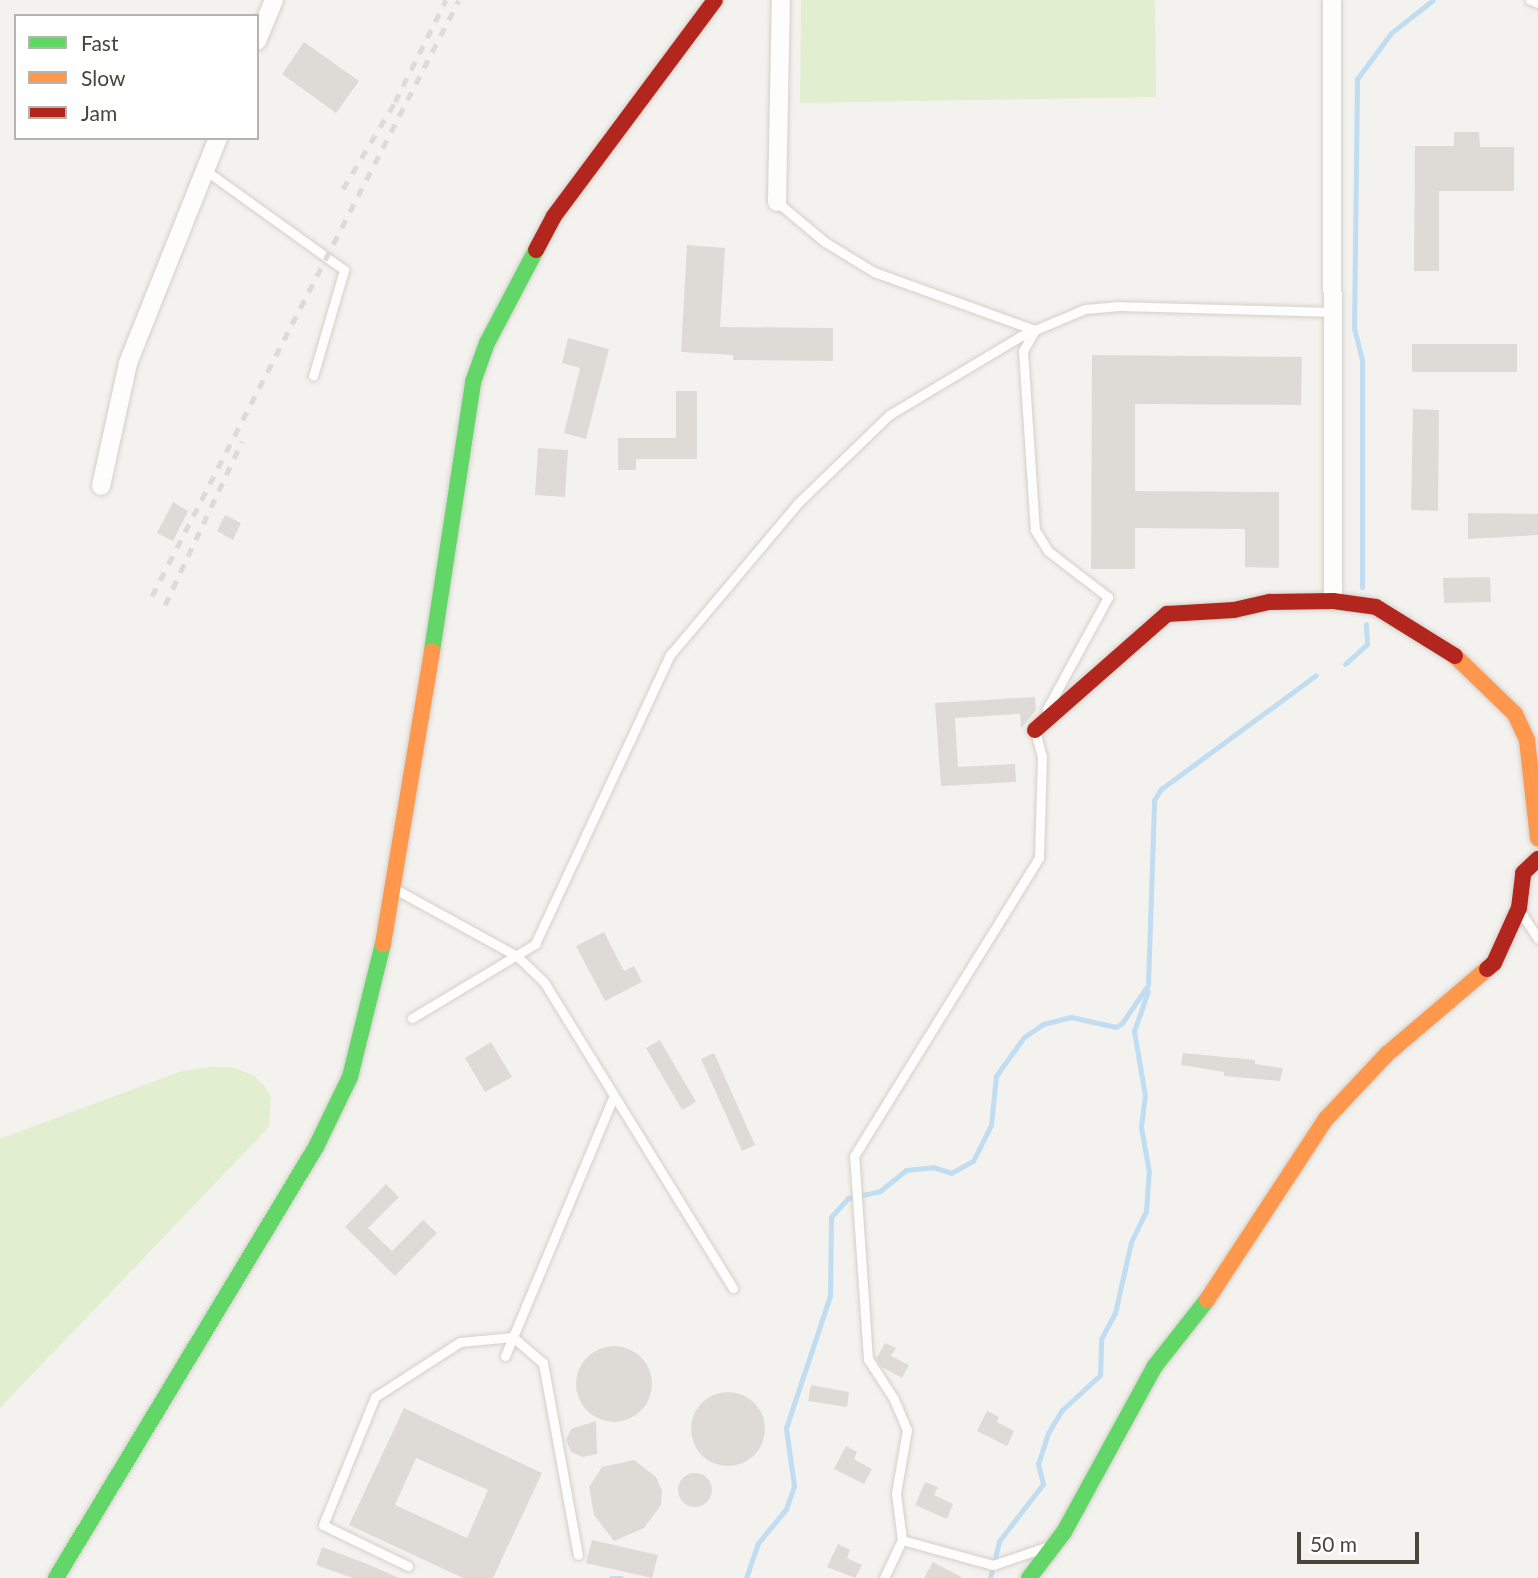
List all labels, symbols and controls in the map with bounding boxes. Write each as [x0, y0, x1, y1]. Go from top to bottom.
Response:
legend [14, 14, 259, 140]
text: Fast [81, 30, 118, 55]
text: Slow [81, 65, 125, 90]
text: Jam [81, 100, 117, 125]
scale bar [1300, 1518, 1422, 1562]
text: 50 m [1310, 1531, 1357, 1556]

